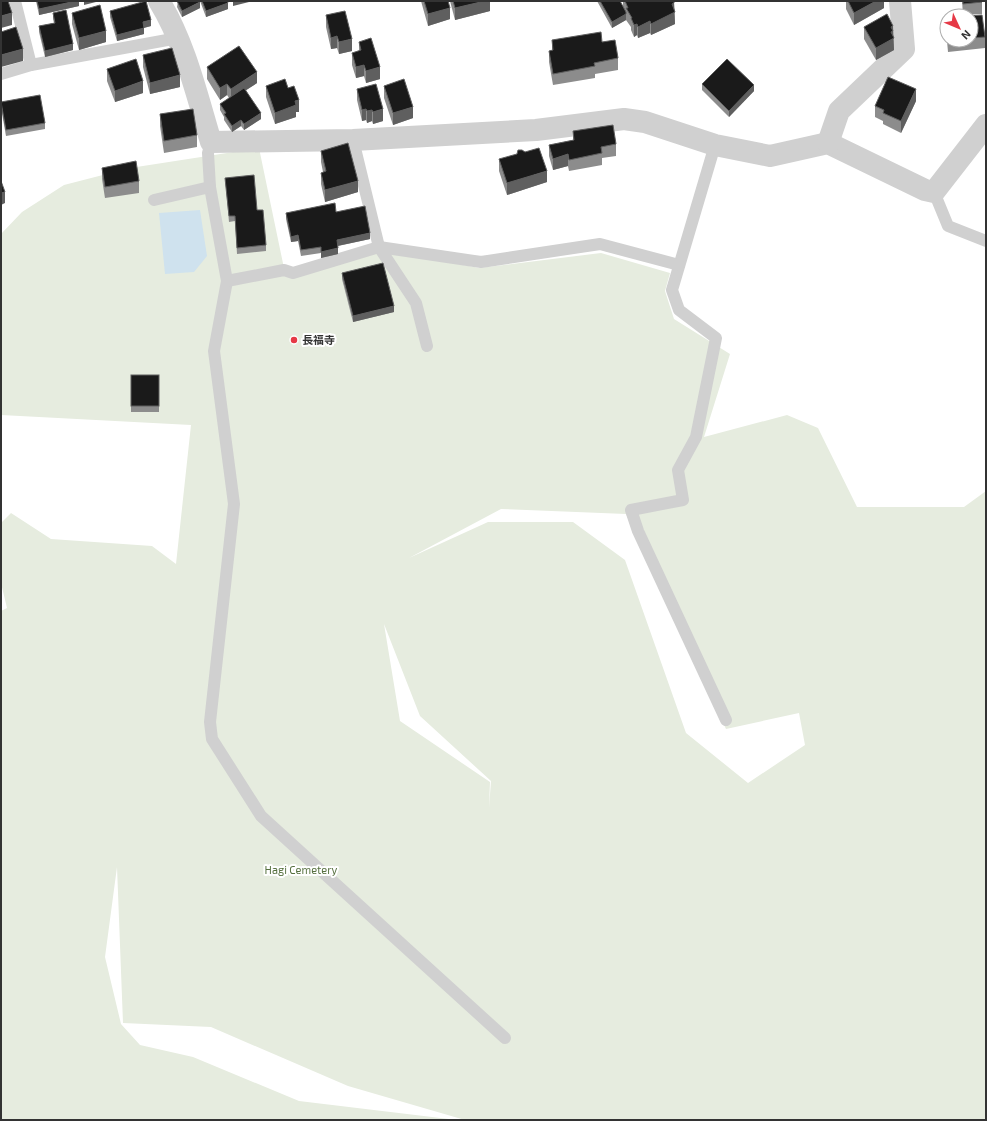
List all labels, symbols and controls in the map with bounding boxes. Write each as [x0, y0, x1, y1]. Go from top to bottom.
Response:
north arrow [939, 8, 979, 48]
text: N [959, 28, 974, 43]
place label: 長福寺 [302, 333, 335, 346]
marker: 長福寺 [289, 335, 299, 345]
park label: Hagi Cemetery [265, 863, 338, 876]

